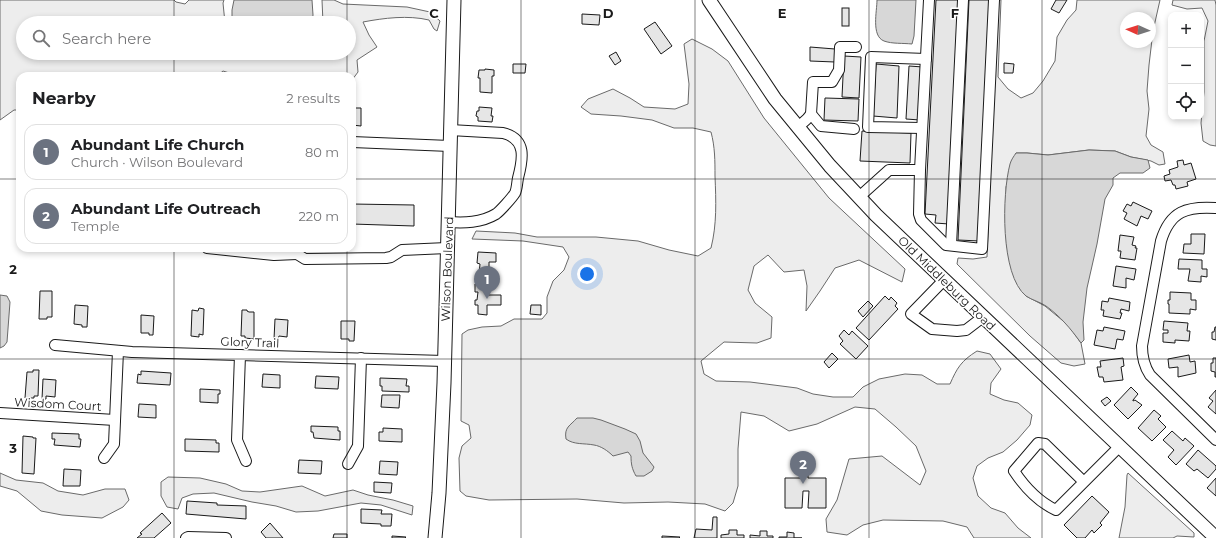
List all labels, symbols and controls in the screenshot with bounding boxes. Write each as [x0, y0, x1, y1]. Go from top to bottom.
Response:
text: C [429, 5, 439, 21]
text: D [603, 5, 614, 21]
text: E [778, 5, 787, 21]
text: F [951, 5, 959, 21]
north arrow [1120, 12, 1156, 48]
map controls [1168, 12, 1204, 120]
button: + [1168, 12, 1204, 48]
search box [16, 16, 356, 60]
icon: search [30, 27, 52, 49]
text: Search here [62, 29, 151, 48]
button: − [1168, 48, 1204, 84]
button: locate [1168, 84, 1204, 120]
text: Nearby [32, 88, 96, 108]
text: 2 results [286, 90, 340, 106]
text: Abundant Life Church [71, 135, 244, 154]
text: 1 [43, 144, 49, 160]
text: 80 m [305, 144, 339, 160]
text: Church · Wilson Boulevard [71, 154, 243, 170]
text: Abundant Life Outreach [71, 199, 261, 218]
text: 2 [42, 208, 50, 224]
text: 220 m [298, 208, 339, 224]
street label: Wilson Boulevard [438, 216, 456, 322]
text: Temple [71, 218, 120, 234]
street label: Old Middleburg Road [895, 233, 999, 333]
text: 2 [9, 261, 17, 277]
your location [577, 264, 597, 284]
pin: 1 [474, 266, 500, 299]
street label: Glory Trail [220, 333, 280, 351]
street label: Wisdom Court [14, 394, 102, 414]
text: 3 [8, 440, 17, 456]
pin: 2 [790, 451, 816, 484]

